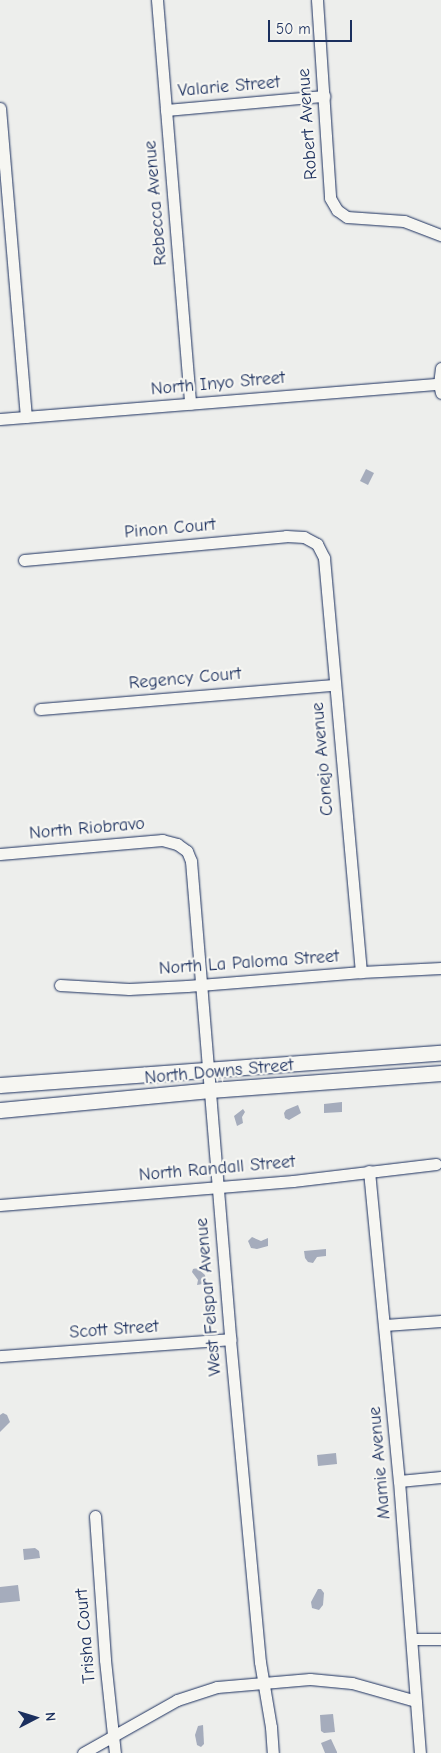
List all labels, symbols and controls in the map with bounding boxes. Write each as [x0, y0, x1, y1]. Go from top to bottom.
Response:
scale bar [271, 10, 355, 42]
text: 50 m [276, 20, 311, 38]
street label: Robert Avenue [293, 67, 323, 181]
street label: Valarie Street [177, 72, 281, 102]
street label: Rebecca Avenue [140, 139, 172, 267]
street label: North Inyo Street [150, 367, 286, 401]
street label: Pinon Court [123, 514, 217, 544]
street label: Regency Court [128, 663, 242, 695]
street label: Conejo Avenue [307, 701, 339, 817]
street label: North Riobravo [28, 813, 146, 845]
street label: North La Paloma Street [158, 946, 340, 980]
street label: North Downs Street [144, 1055, 294, 1089]
street label: North Randall Street [138, 1151, 296, 1187]
street label: West Felspar Avenue [191, 1217, 227, 1377]
street label: Scott Street [69, 1316, 159, 1344]
street label: Mamie Avenue [364, 1406, 396, 1520]
street label: Trisha Court [71, 1588, 101, 1684]
north arrow [10, 1693, 60, 1743]
text: N [42, 1711, 59, 1722]

